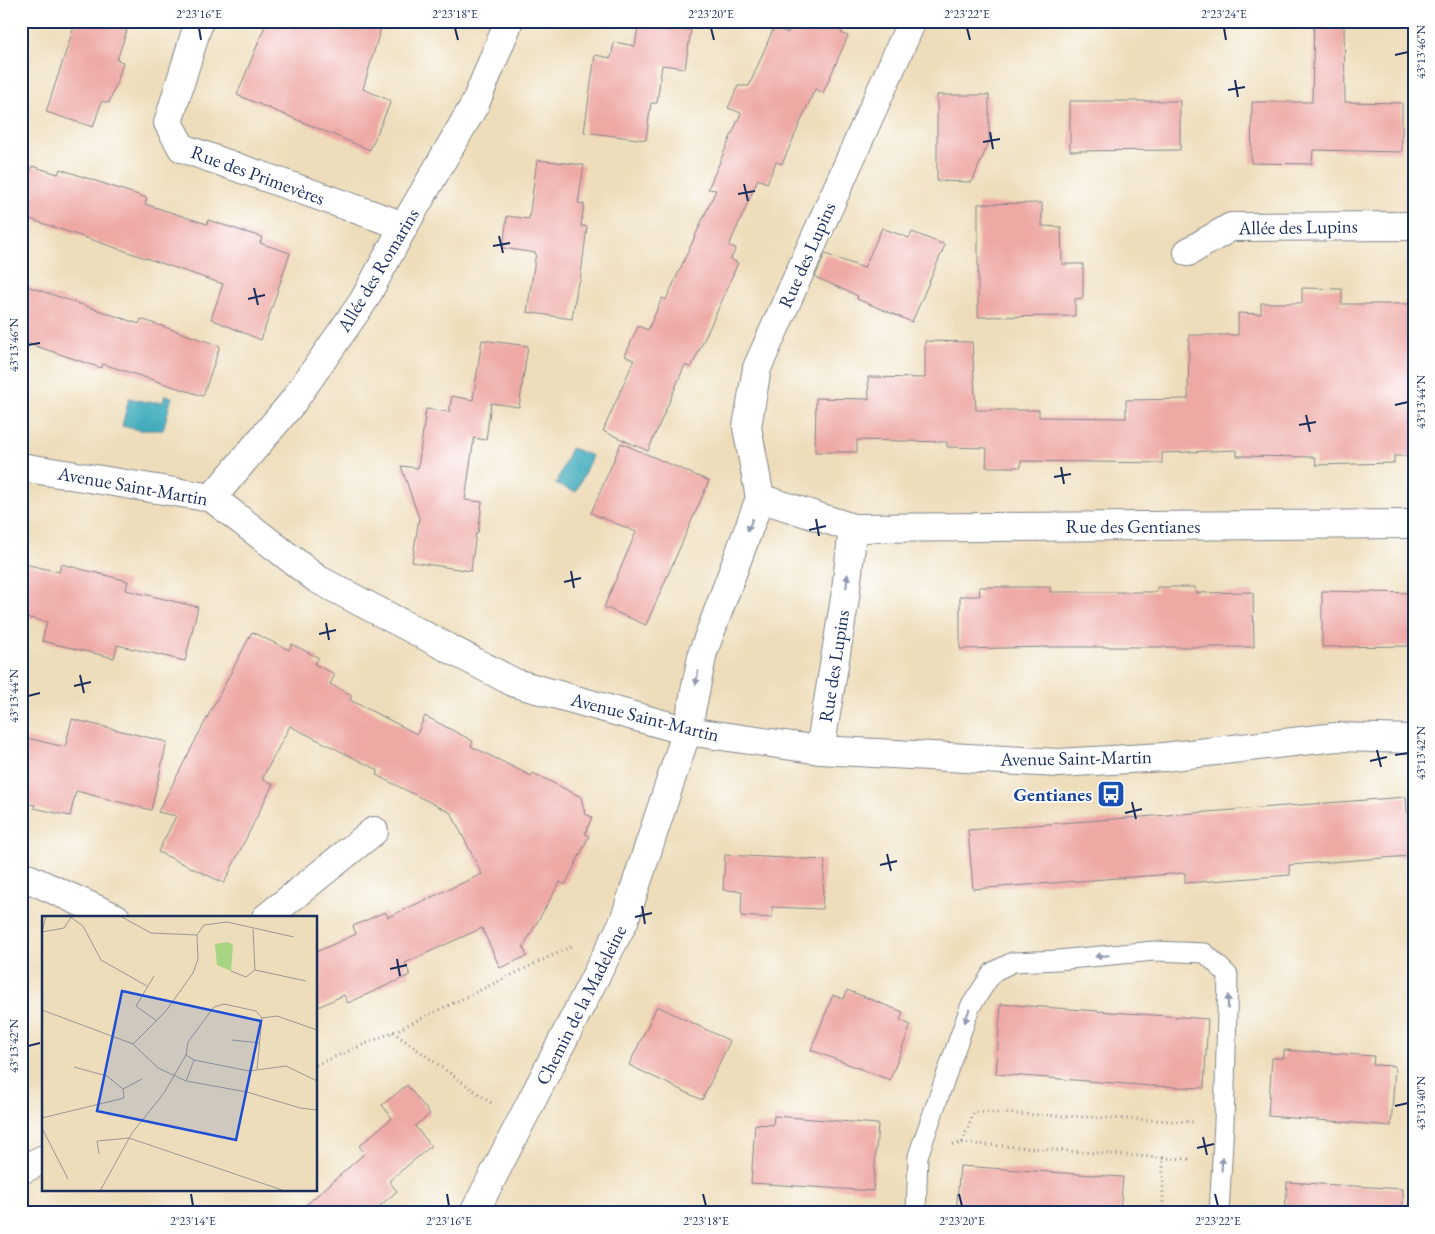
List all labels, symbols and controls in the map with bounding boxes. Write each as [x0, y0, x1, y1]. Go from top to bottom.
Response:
text: 2°23'16"E [176, 6, 222, 22]
text: 2°23'18"E [432, 6, 478, 22]
text: 2°23'20"E [688, 6, 734, 22]
text: 2°23'22"E [944, 6, 990, 22]
text: 2°23'24"E [1201, 6, 1247, 22]
text: 43°13'46"N [1413, 25, 1429, 79]
street label: Rue des Primevères [188, 139, 328, 211]
street label: Rue des Lupins [772, 198, 842, 312]
street label: Allée des Romarins [331, 203, 425, 337]
street label: Allée des Lupins [1237, 213, 1358, 241]
text: 43°13'46"N [6, 318, 22, 372]
text: 43°13'44"N [1413, 375, 1429, 429]
street label: Avenue Saint-Martin [55, 460, 210, 512]
street label: Rue des Gentianes [1066, 514, 1200, 539]
one-way arrow [746, 518, 754, 533]
one-way arrow [843, 573, 851, 589]
street label: Rue des Lupins [813, 608, 855, 724]
text: 43°13'44"N [6, 669, 22, 723]
one-way arrow [693, 671, 701, 687]
street label: Avenue Saint-Martin [567, 686, 722, 748]
text: 43°13'42"N [1413, 726, 1429, 780]
street label: Avenue Saint-Martin [999, 744, 1152, 772]
bus stop icon: Gentianes [1096, 779, 1126, 809]
place label: Gentianes [1013, 782, 1092, 807]
inset map [42, 916, 318, 1192]
street label: Chemin de la Madeleine [530, 921, 632, 1089]
one-way arrow [1093, 952, 1109, 960]
one-way arrow [1224, 993, 1232, 1009]
one-way arrow [962, 1008, 970, 1023]
text: 43°13'42"N [6, 1019, 22, 1073]
text: 43°13'40"N [1413, 1076, 1429, 1130]
one-way arrow [1218, 1156, 1226, 1172]
text: 2°23'14"E [170, 1213, 216, 1229]
text: 2°23'16"E [426, 1213, 472, 1229]
text: 2°23'18"E [683, 1213, 729, 1229]
text: 2°23'20"E [939, 1213, 985, 1229]
text: 2°23'22"E [1195, 1213, 1241, 1229]

